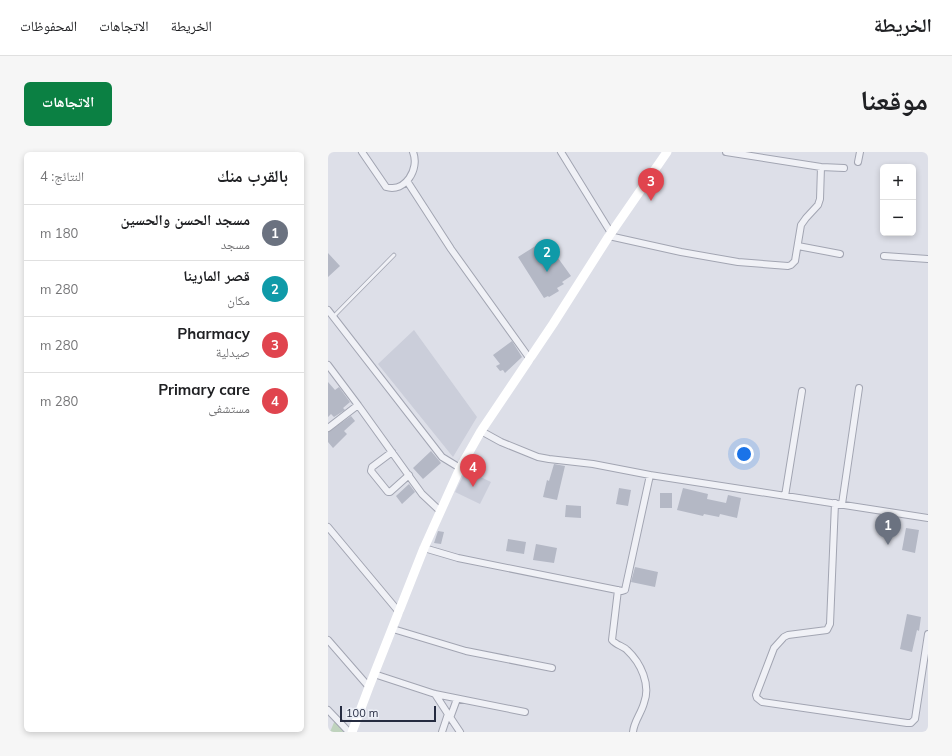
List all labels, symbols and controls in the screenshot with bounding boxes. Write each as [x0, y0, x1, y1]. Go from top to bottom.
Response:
text: الخريطة [874, 13, 932, 37]
text: المحفوظات [20, 17, 77, 35]
text: الاتجاهات [99, 17, 149, 35]
text: الخريطة [171, 17, 212, 35]
button: الاتجاهات [24, 82, 112, 126]
text: موقعنا [860, 82, 928, 117]
map controls [880, 164, 916, 236]
button: + [880, 164, 916, 200]
text: بالقرب منك [217, 165, 288, 186]
text: النتائج: 4 [40, 168, 84, 184]
pin: 3 [638, 168, 664, 201]
button: − [880, 200, 916, 236]
text: مسجد الحسن والحسين [121, 210, 250, 229]
text: 180 m [40, 225, 78, 241]
text: 1 [271, 225, 279, 241]
text: مسجد [221, 236, 250, 252]
pin: 2 [534, 239, 560, 272]
text: قصر المارينا [183, 266, 250, 285]
text: 280 m [40, 281, 78, 297]
text: 2 [271, 281, 279, 297]
text: مكان [227, 292, 250, 308]
text: Pharmacy [177, 324, 250, 343]
text: 280 m [40, 337, 78, 353]
text: 3 [271, 337, 279, 353]
text: صيدلية [216, 344, 250, 360]
text: Primary care [158, 380, 250, 399]
text: 280 m [40, 393, 78, 409]
text: 4 [271, 393, 279, 409]
text: مستشفى [208, 400, 250, 416]
your location [734, 444, 754, 464]
pin: 4 [460, 454, 486, 487]
pin: 1 [875, 512, 901, 545]
scale bar [340, 704, 436, 723]
text: 100 m [346, 706, 378, 720]

